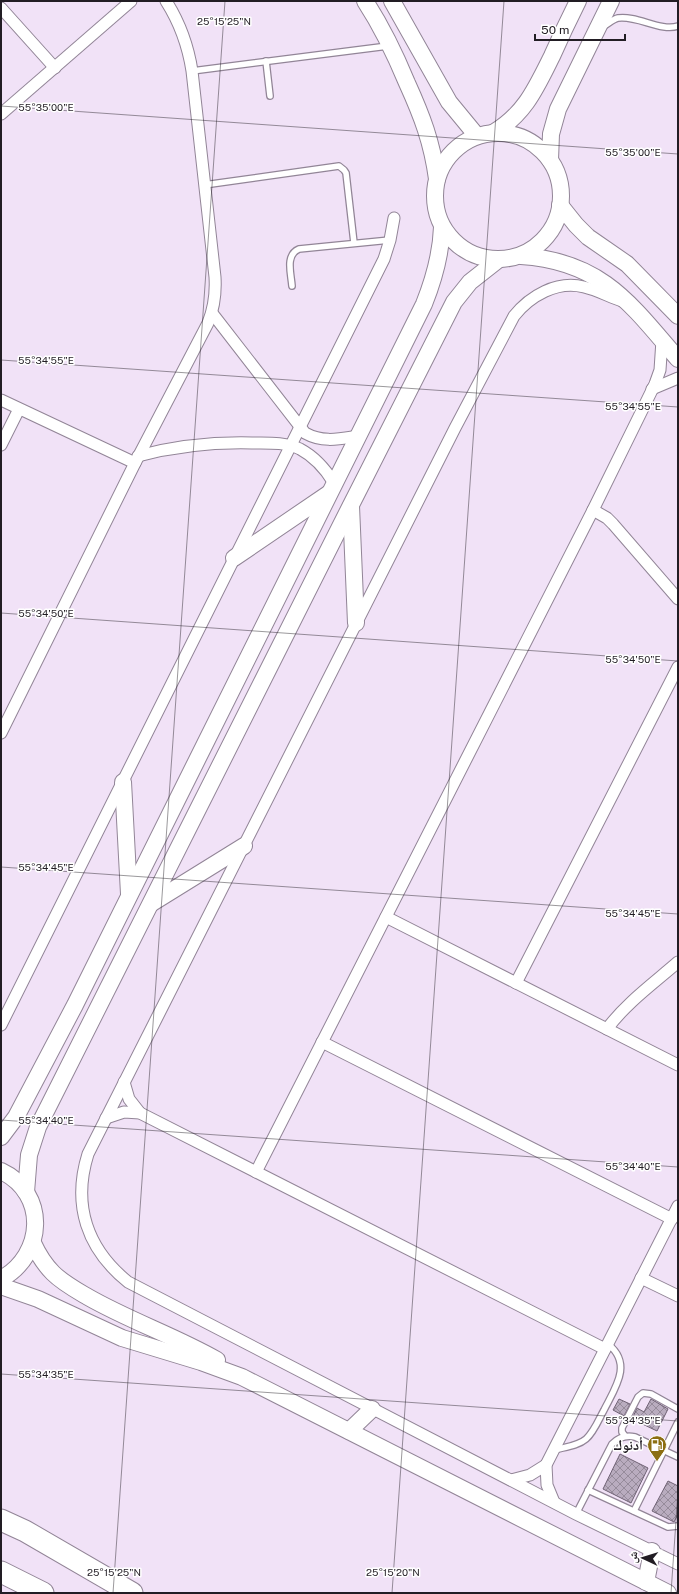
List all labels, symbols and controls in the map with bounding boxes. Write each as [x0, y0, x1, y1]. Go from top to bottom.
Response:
text: 25°15'25"N [197, 15, 251, 27]
scale bar [535, 16, 625, 42]
text: 50 m [541, 23, 569, 37]
text: 55°35'00"E [18, 101, 74, 113]
text: 55°35'00"E [605, 146, 661, 158]
text: 55°34'55"E [18, 354, 74, 366]
text: 55°34'55"E [605, 400, 661, 412]
text: 55°34'50"E [18, 607, 74, 619]
text: 55°34'50"E [605, 653, 661, 665]
text: 55°34'45"E [18, 861, 74, 873]
text: 55°34'45"E [605, 907, 661, 919]
text: 55°34'40"E [18, 1114, 74, 1126]
text: 55°34'40"E [605, 1160, 661, 1172]
text: 55°34'35"E [18, 1368, 74, 1380]
text: 55°34'35"E [605, 1414, 661, 1426]
fuel station icon: أدنوك [646, 1434, 668, 1462]
place label: أدنوك [614, 1437, 643, 1453]
north arrow [623, 1538, 663, 1578]
text: ش [627, 1551, 641, 1564]
text: 25°15'25"N [87, 1566, 141, 1578]
text: 25°15'20"N [366, 1566, 420, 1578]

